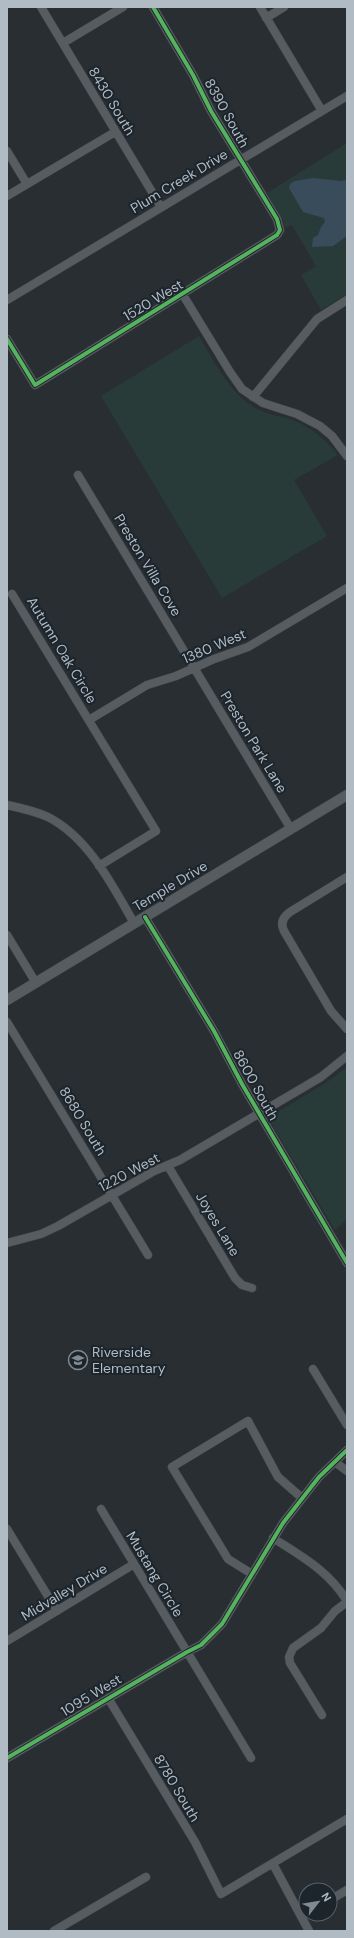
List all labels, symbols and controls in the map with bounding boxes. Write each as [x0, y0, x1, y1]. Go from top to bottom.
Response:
street label: 8430 South [85, 64, 139, 138]
street label: 8390 South [201, 75, 253, 151]
street label: Plum Creek Drive [127, 145, 231, 217]
street label: 1520 West [120, 275, 186, 325]
street label: Preston Villa Cove [110, 511, 186, 620]
street label: Autumn Oak Circle [23, 593, 101, 707]
street label: 1380 West [179, 625, 249, 667]
street label: Preston Park Lane [217, 688, 291, 796]
street label: Temple Drive [129, 857, 211, 915]
street label: 8600 South [229, 1046, 283, 1124]
street label: 8680 South [55, 1083, 111, 1159]
street label: 1220 West [95, 1148, 163, 1196]
street label: Joyes Lane [192, 1189, 244, 1259]
place label: Riverside Elementary [92, 1343, 166, 1377]
school or university icon: Riverside Elementary [67, 1349, 89, 1371]
street label: Mustang Circle [122, 1528, 188, 1620]
street label: Midvalley Drive [18, 1559, 110, 1625]
street label: 1095 West [57, 1670, 125, 1720]
street label: 8780 South [150, 1751, 204, 1825]
north arrow [298, 1882, 338, 1922]
text: N [319, 1890, 335, 1904]

